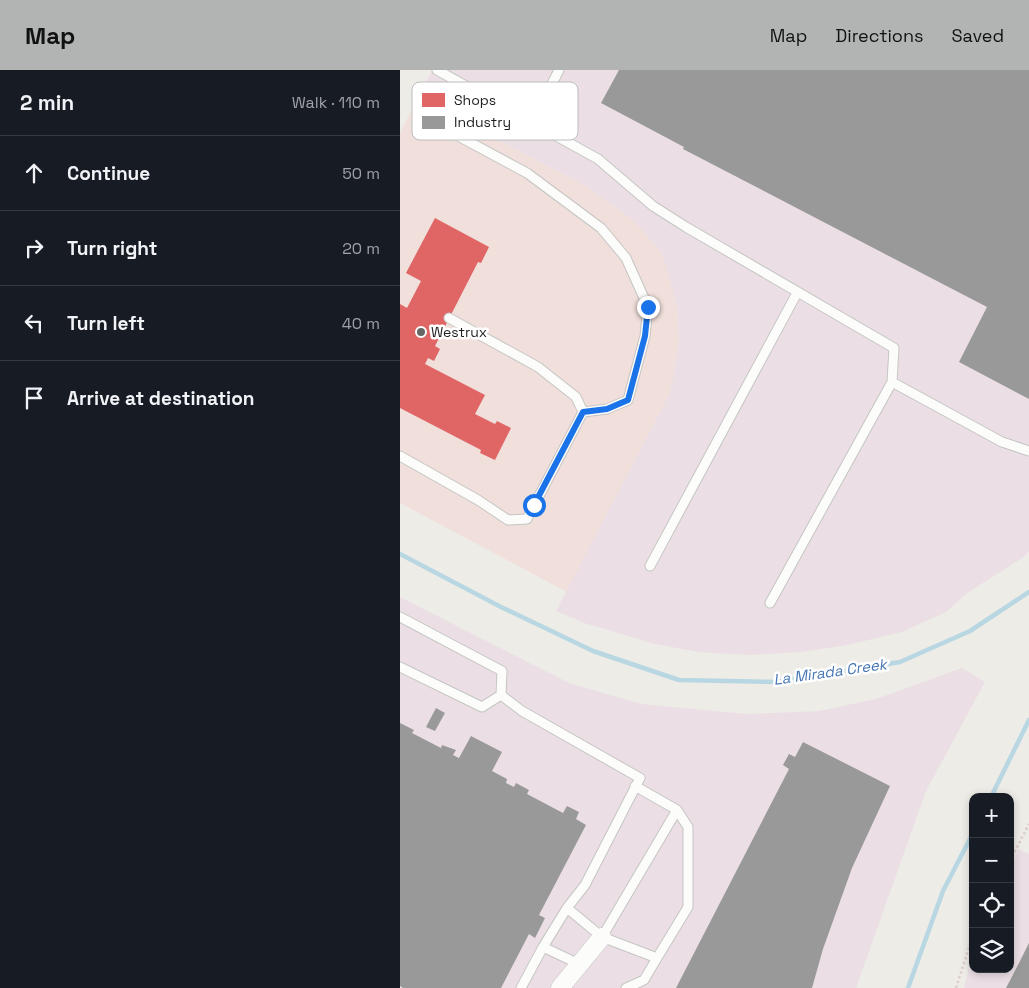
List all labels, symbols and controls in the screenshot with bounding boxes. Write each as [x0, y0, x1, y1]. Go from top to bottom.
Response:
text: Map [25, 20, 75, 51]
text: Map [770, 24, 807, 47]
text: Directions [835, 24, 924, 47]
text: Saved [952, 24, 1004, 47]
legend [412, 82, 578, 140]
text: 2 min [20, 89, 74, 116]
text: Shops [454, 91, 496, 109]
text: Walk · 110 m [292, 92, 380, 113]
text: Industry [454, 113, 511, 131]
icon: ahead [20, 159, 48, 187]
text: Continue [67, 161, 150, 186]
text: 50 m [342, 163, 380, 184]
icon: right [20, 234, 48, 262]
text: Turn right [67, 236, 157, 261]
text: 20 m [342, 238, 380, 259]
route end [637, 296, 660, 319]
icon: left [20, 309, 48, 337]
text: Turn left [67, 311, 145, 336]
text: 40 m [342, 313, 380, 334]
place label: Westrux [431, 323, 487, 341]
marker: Westrux [415, 326, 427, 338]
icon: arrive [20, 384, 48, 412]
text: Arrive at destination [67, 386, 255, 411]
route start [523, 494, 546, 517]
water label: La Mirada Creek [772, 654, 890, 689]
map controls [969, 793, 1014, 973]
button: + [969, 793, 1014, 838]
button: − [969, 838, 1014, 883]
button: locate [969, 883, 1014, 928]
button: layers [969, 928, 1014, 973]

